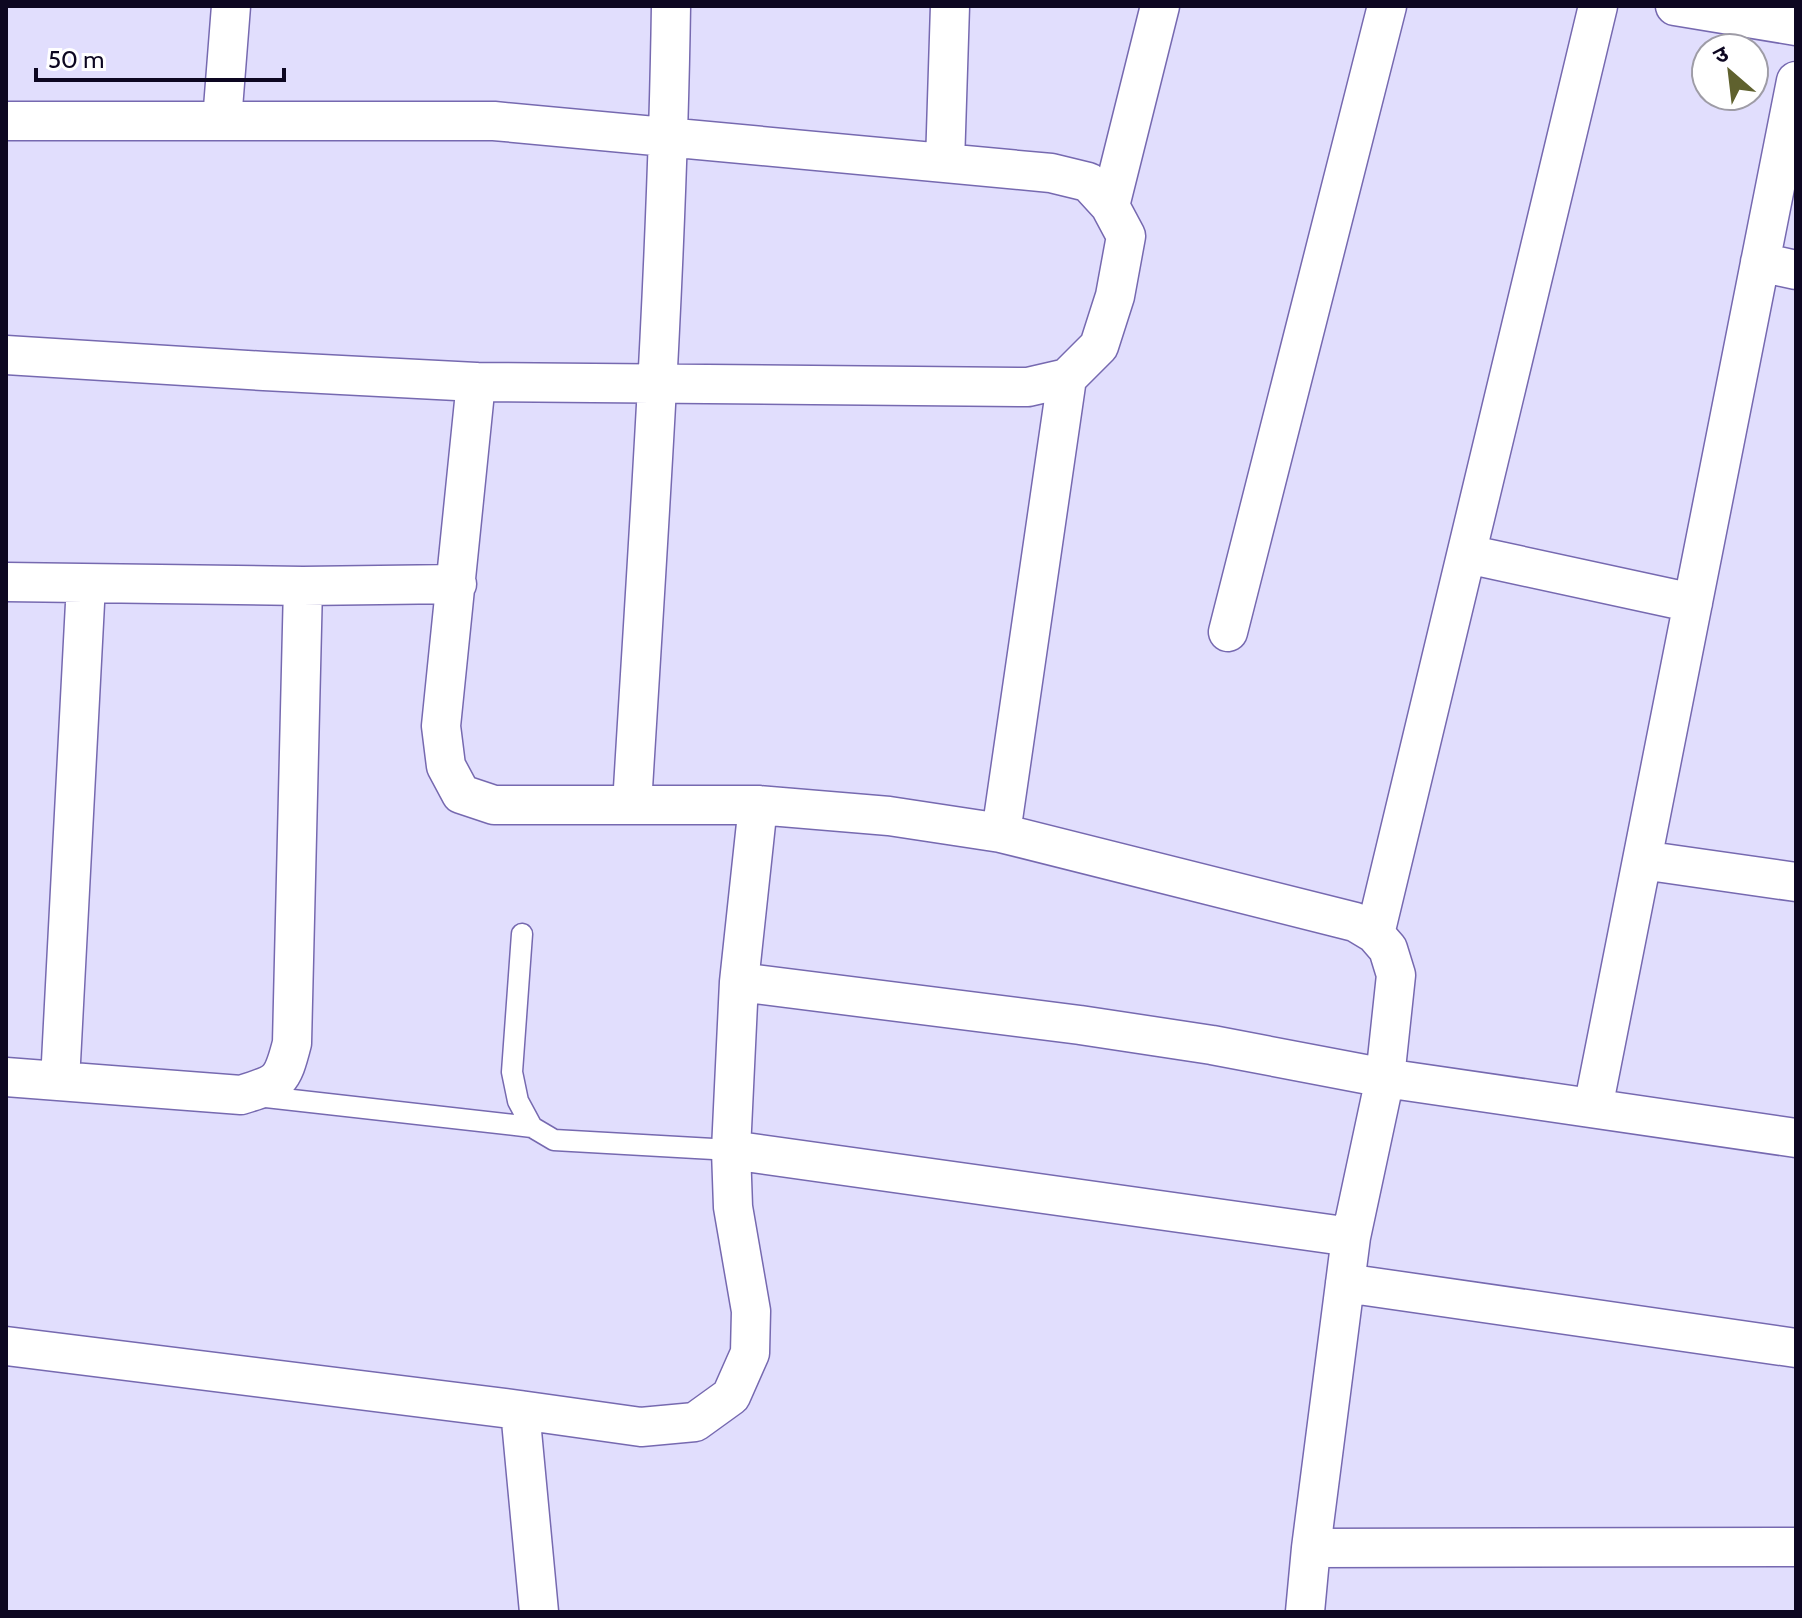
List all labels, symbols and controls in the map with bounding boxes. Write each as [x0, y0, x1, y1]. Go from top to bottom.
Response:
scale bar [36, 32, 284, 82]
north arrow [1690, 32, 1770, 112]
text: उ [1709, 39, 1734, 70]
text: 50 m [48, 45, 104, 74]

